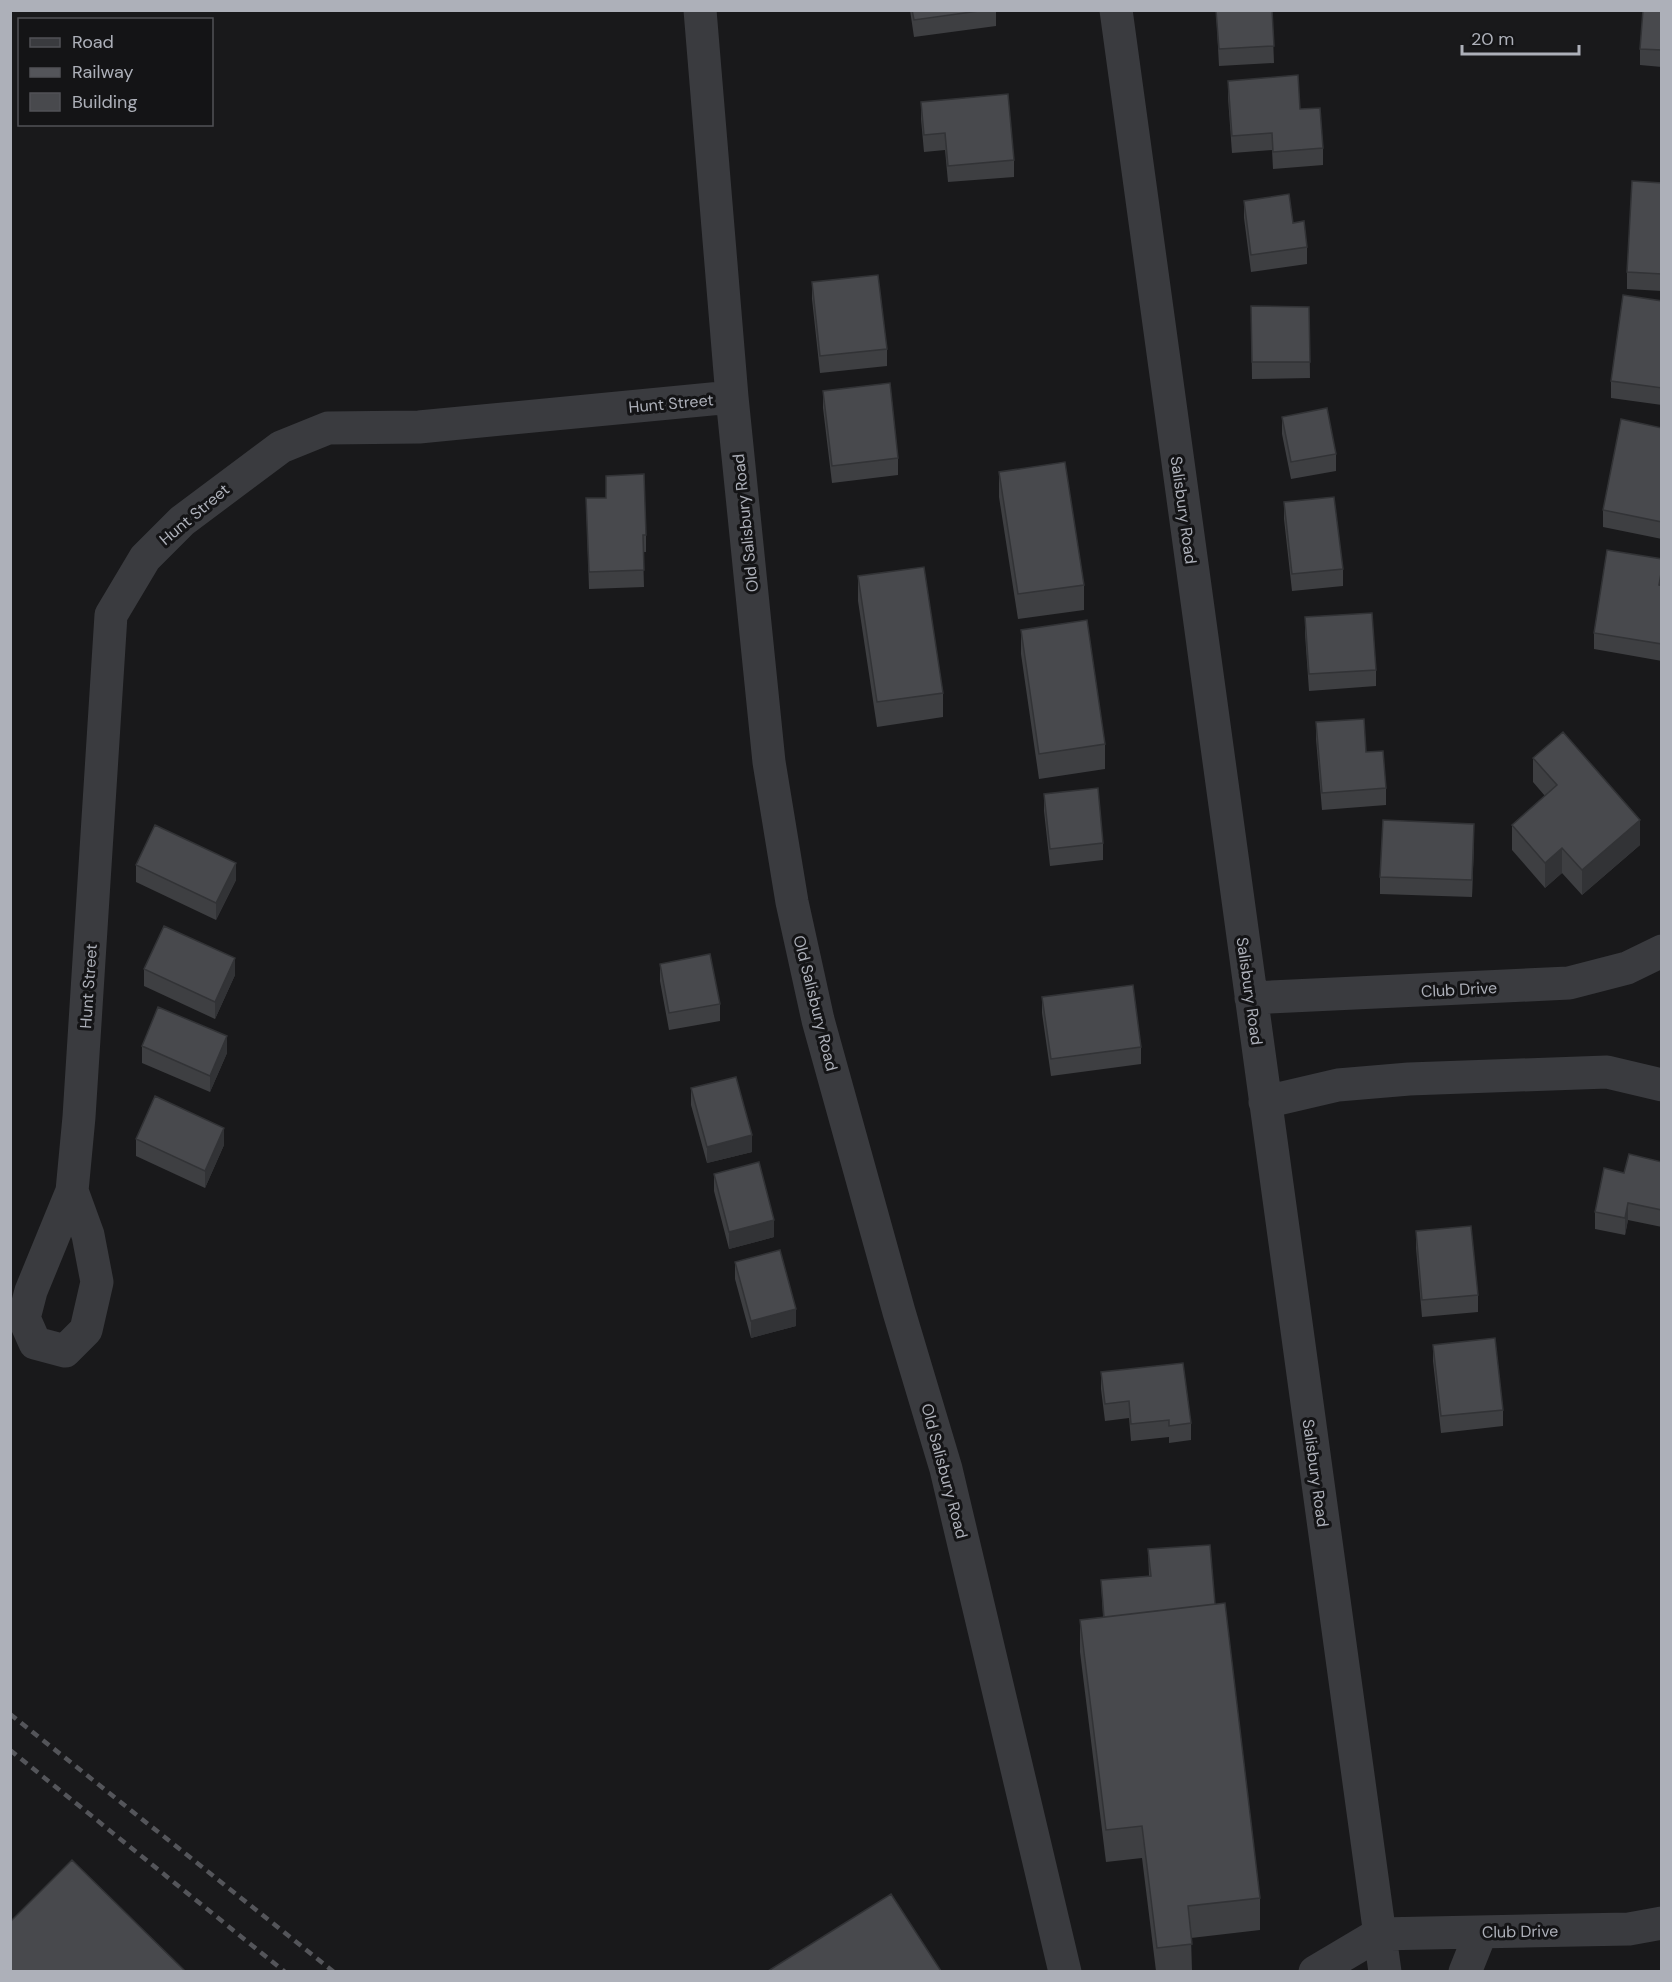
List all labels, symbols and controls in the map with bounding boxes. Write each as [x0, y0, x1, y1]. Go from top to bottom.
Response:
legend [18, 18, 213, 126]
scale bar [1462, 18, 1579, 56]
text: 20 m [1471, 27, 1514, 51]
text: Road [72, 30, 114, 54]
text: Railway [72, 60, 134, 84]
text: Building [72, 90, 137, 114]
street label: Hunt Street [628, 389, 714, 418]
street label: Old Salisbury Road [728, 453, 763, 593]
street label: Salisbury Road [1166, 455, 1201, 565]
street label: Hunt Street [155, 479, 234, 550]
street label: Old Salisbury Road [788, 933, 843, 1073]
street label: Salisbury Road [1232, 936, 1267, 1046]
street label: Hunt Street [75, 943, 102, 1029]
street label: Club Drive [1420, 977, 1498, 1002]
street label: Old Salisbury Road [916, 1401, 973, 1541]
street label: Salisbury Road [1298, 1418, 1333, 1528]
street label: Club Drive [1482, 1920, 1558, 1943]

